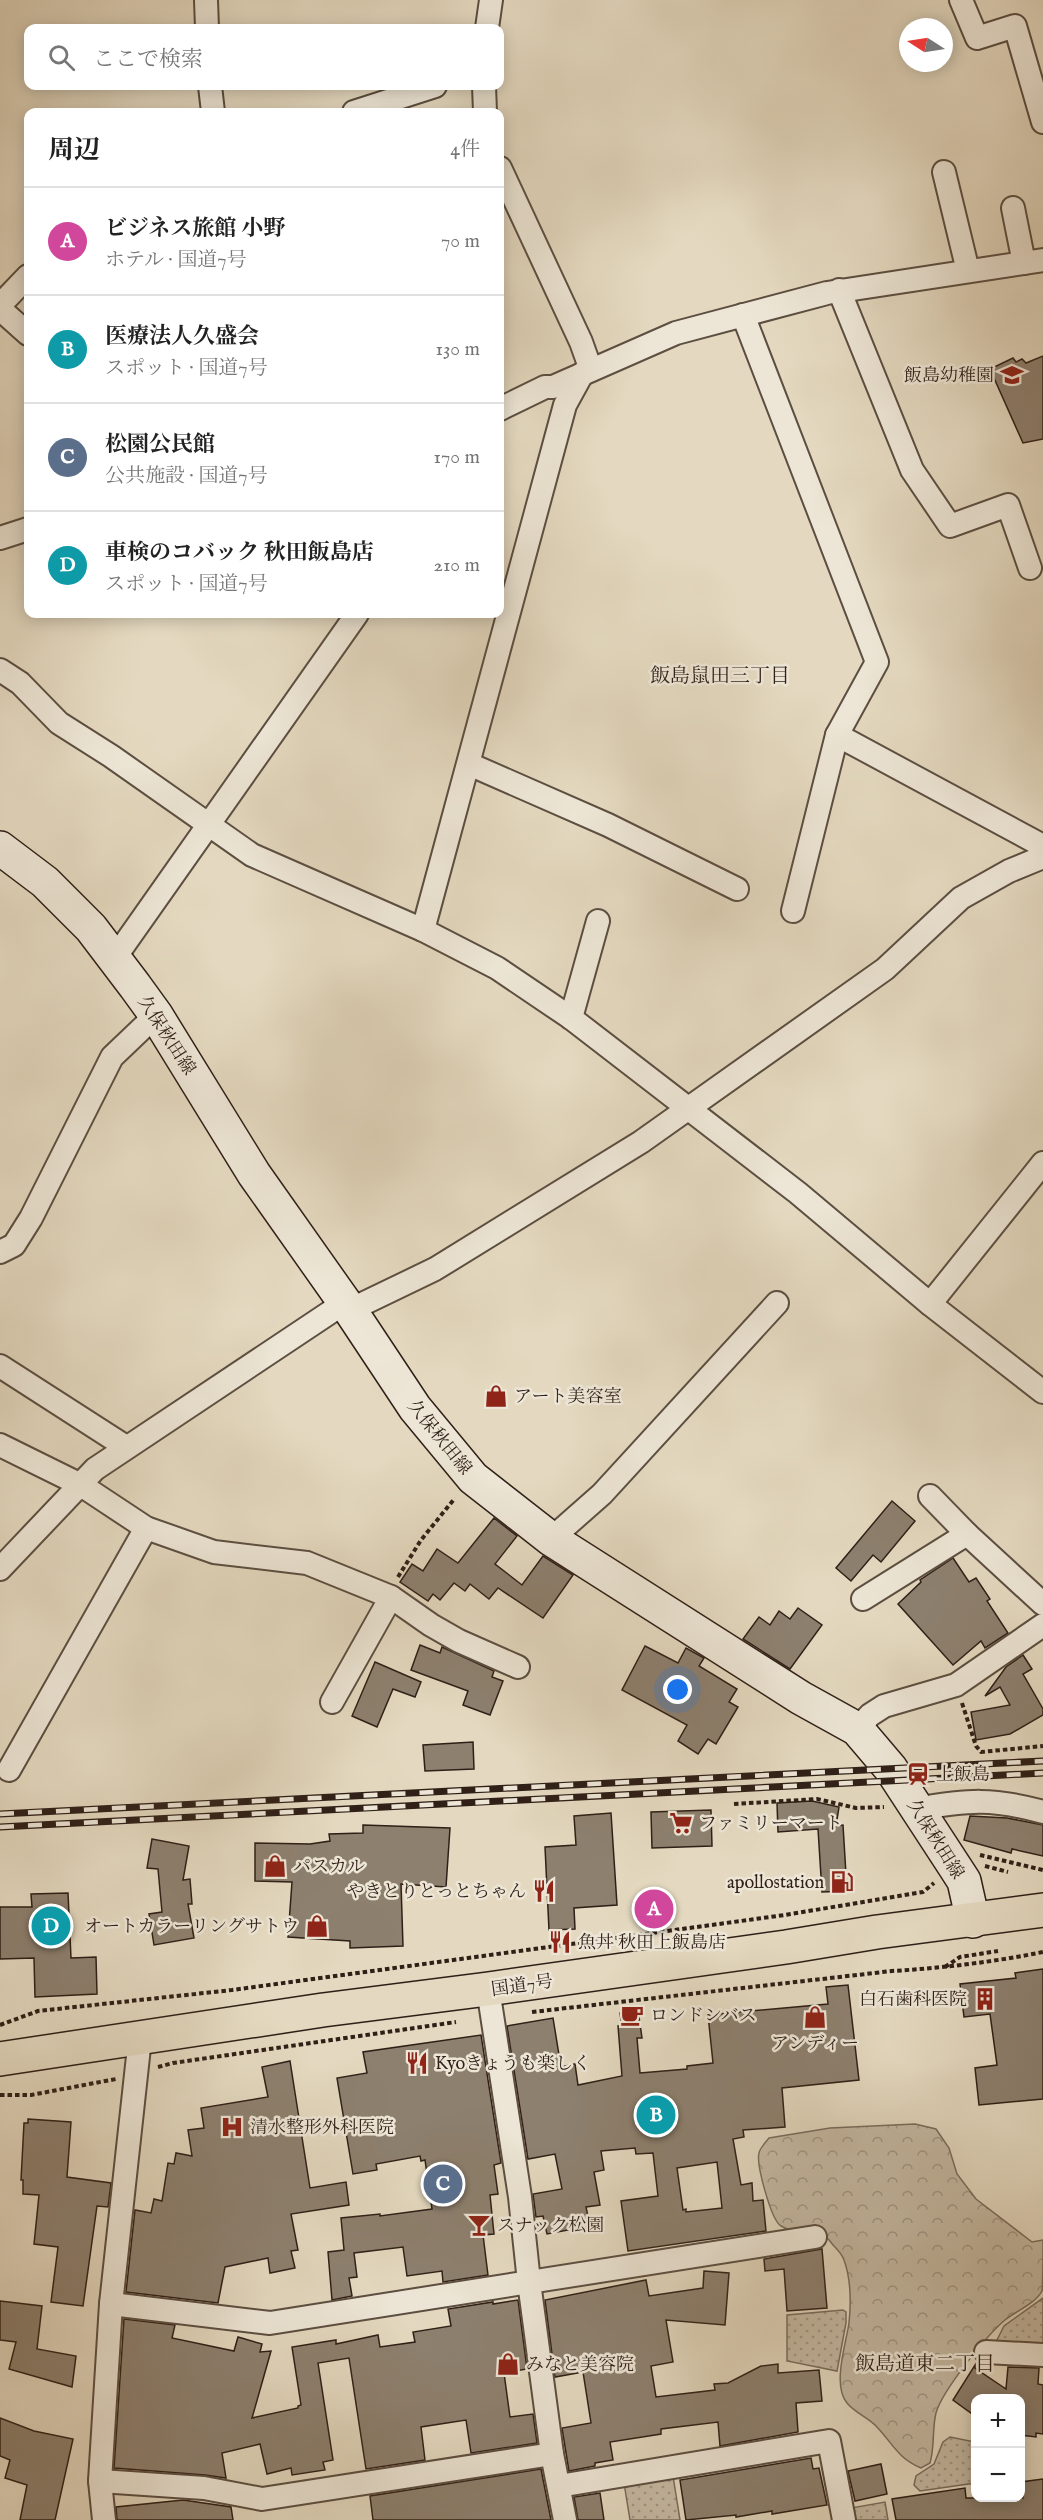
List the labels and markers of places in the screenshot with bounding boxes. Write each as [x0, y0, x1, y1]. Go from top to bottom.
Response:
school or university icon: 飯島幼稚園 [999, 362, 1025, 388]
place label: 飯島幼稚園 [904, 365, 994, 388]
shop icon: アート美容室 [483, 1383, 509, 1409]
place label: アート美容室 [514, 1386, 621, 1409]
station icon: 上飯島 [905, 1761, 931, 1787]
place label: 上飯島 [936, 1764, 990, 1787]
supermarket icon: ファミリーマート [668, 1810, 694, 1836]
place label: ファミリーマート [699, 1813, 843, 1836]
shop icon: パスカル [262, 1853, 288, 1879]
place label: パスカル [293, 1856, 365, 1879]
fuel station icon: apollostation [829, 1869, 855, 1895]
place label: apollostation [727, 1872, 824, 1895]
restaurant icon: やきとりとっとちゃん [531, 1878, 557, 1904]
place label: やきとりとっとちゃん [346, 1881, 526, 1904]
pin: A [634, 1886, 674, 1932]
pin: D [32, 1904, 70, 1948]
shop icon: オートカラーリングサトウ [304, 1913, 330, 1939]
place label: オートカラーリングサトウ [84, 1916, 299, 1939]
restaurant icon: 魚丼 秋田上飯島店 [547, 1929, 573, 1955]
place label: 魚丼 秋田上飯島店 [578, 1932, 726, 1955]
building icon: 白石歯科医院 [972, 1986, 998, 2012]
place label: 白石歯科医院 [859, 1989, 967, 2012]
cafe icon: ロンドンバス [619, 2002, 645, 2028]
shop icon: アンディー [802, 2004, 828, 2030]
place label: ロンドンバス [650, 2005, 757, 2028]
place label: アンディー [771, 2033, 859, 2056]
restaurant icon: Kyoきょうも楽しく [404, 2050, 430, 2076]
place label: Kyoきょうも楽しく [435, 2053, 591, 2076]
pin: B [636, 2092, 676, 2138]
hospital icon: 清水整形外科医院 [219, 2114, 245, 2140]
place label: 清水整形外科医院 [250, 2117, 394, 2140]
pin: C [424, 2162, 462, 2206]
bar icon: スナック松園 [466, 2212, 492, 2238]
place label: スナック松園 [497, 2215, 604, 2238]
shop icon: みなと美容院 [495, 2351, 521, 2377]
place label: みなと美容院 [526, 2354, 634, 2377]

